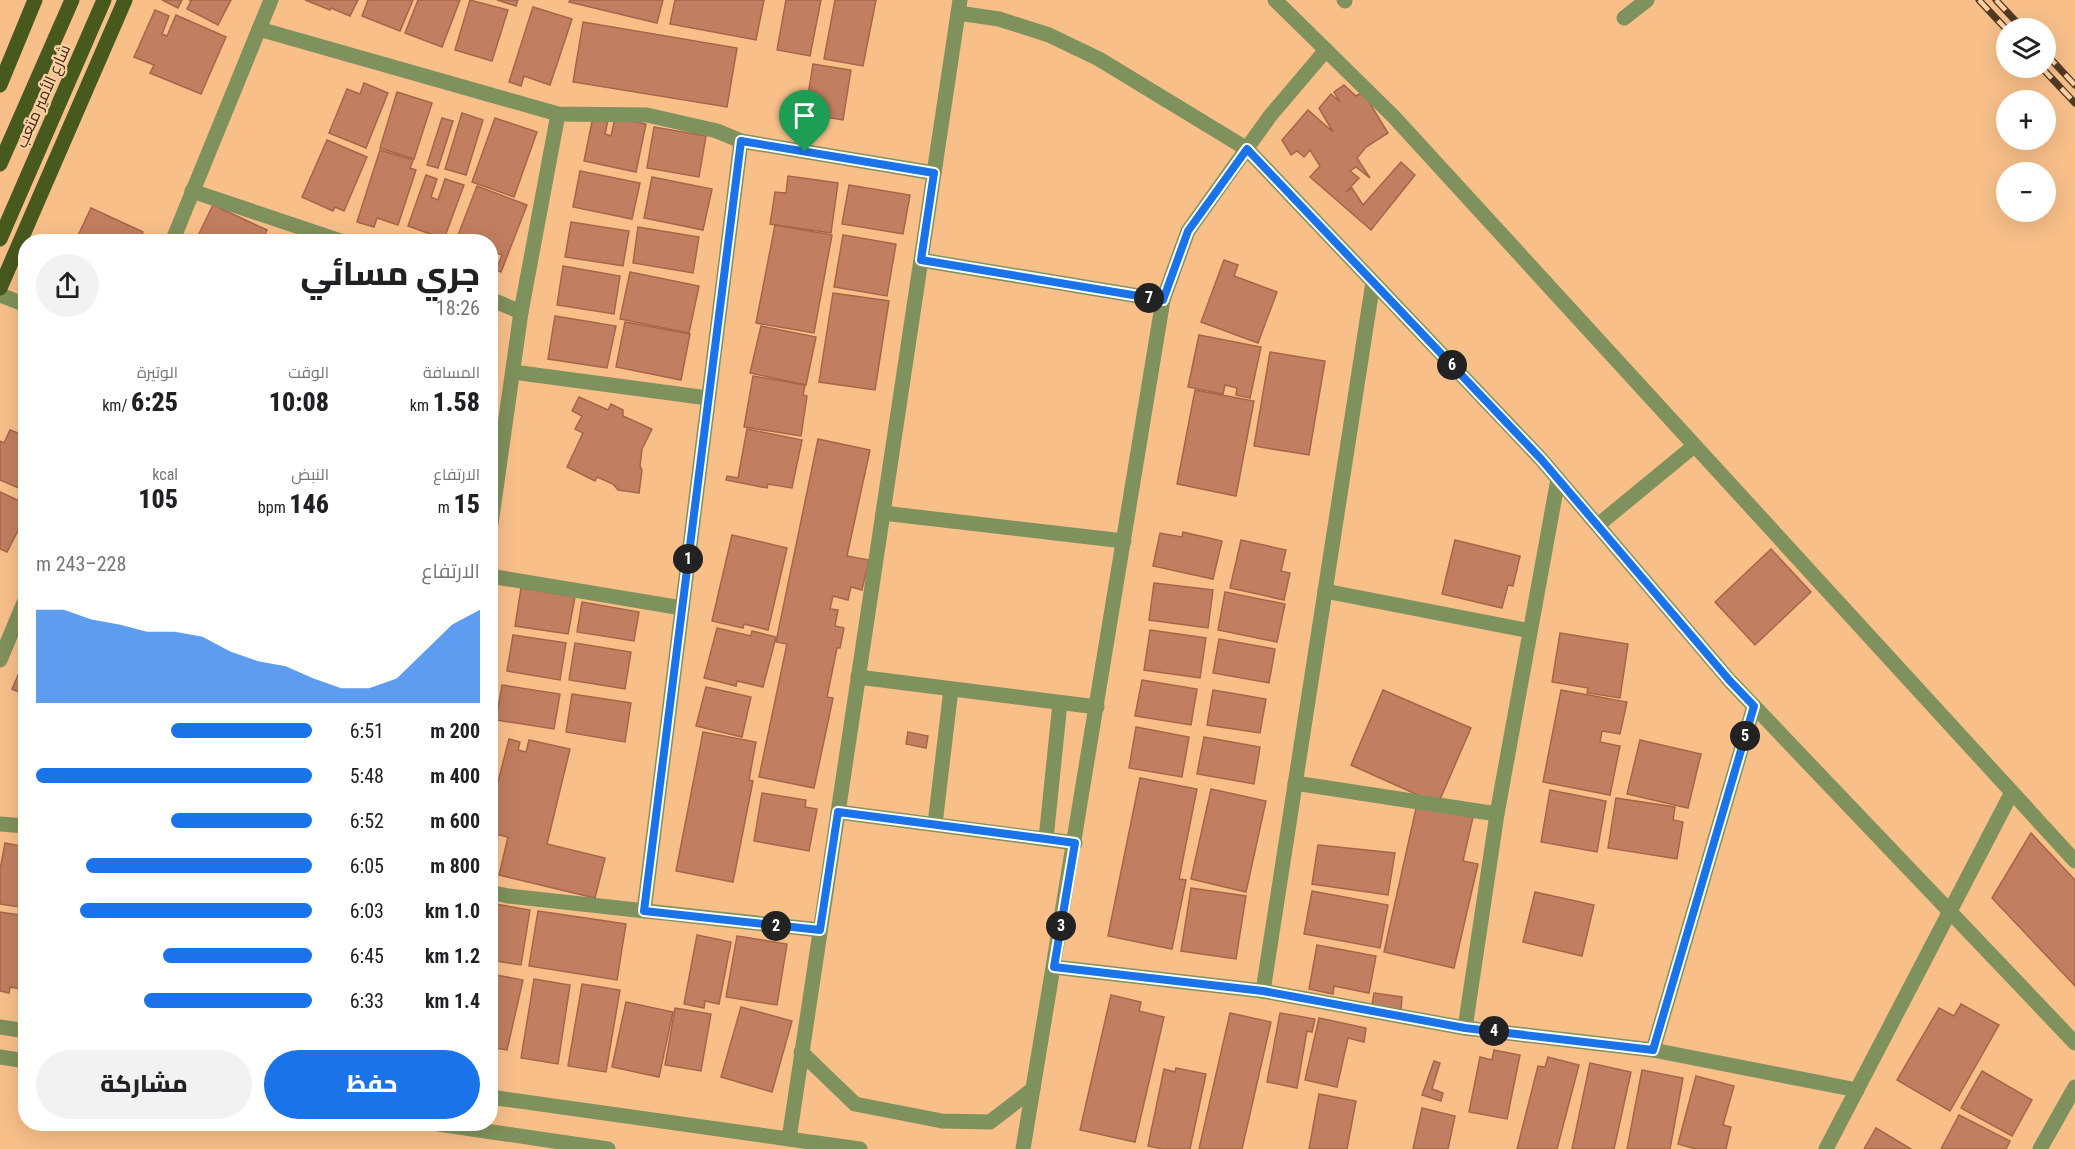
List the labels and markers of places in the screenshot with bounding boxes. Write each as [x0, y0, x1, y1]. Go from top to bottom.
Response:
pin [779, 90, 830, 152]
pin: 7 [1134, 283, 1164, 313]
pin: 6 [1437, 350, 1467, 380]
pin: 1 [673, 544, 703, 574]
pin: 5 [1730, 721, 1760, 751]
pin: 2 [761, 911, 791, 941]
pin: 3 [1046, 911, 1076, 941]
pin: 4 [1479, 1016, 1509, 1046]

